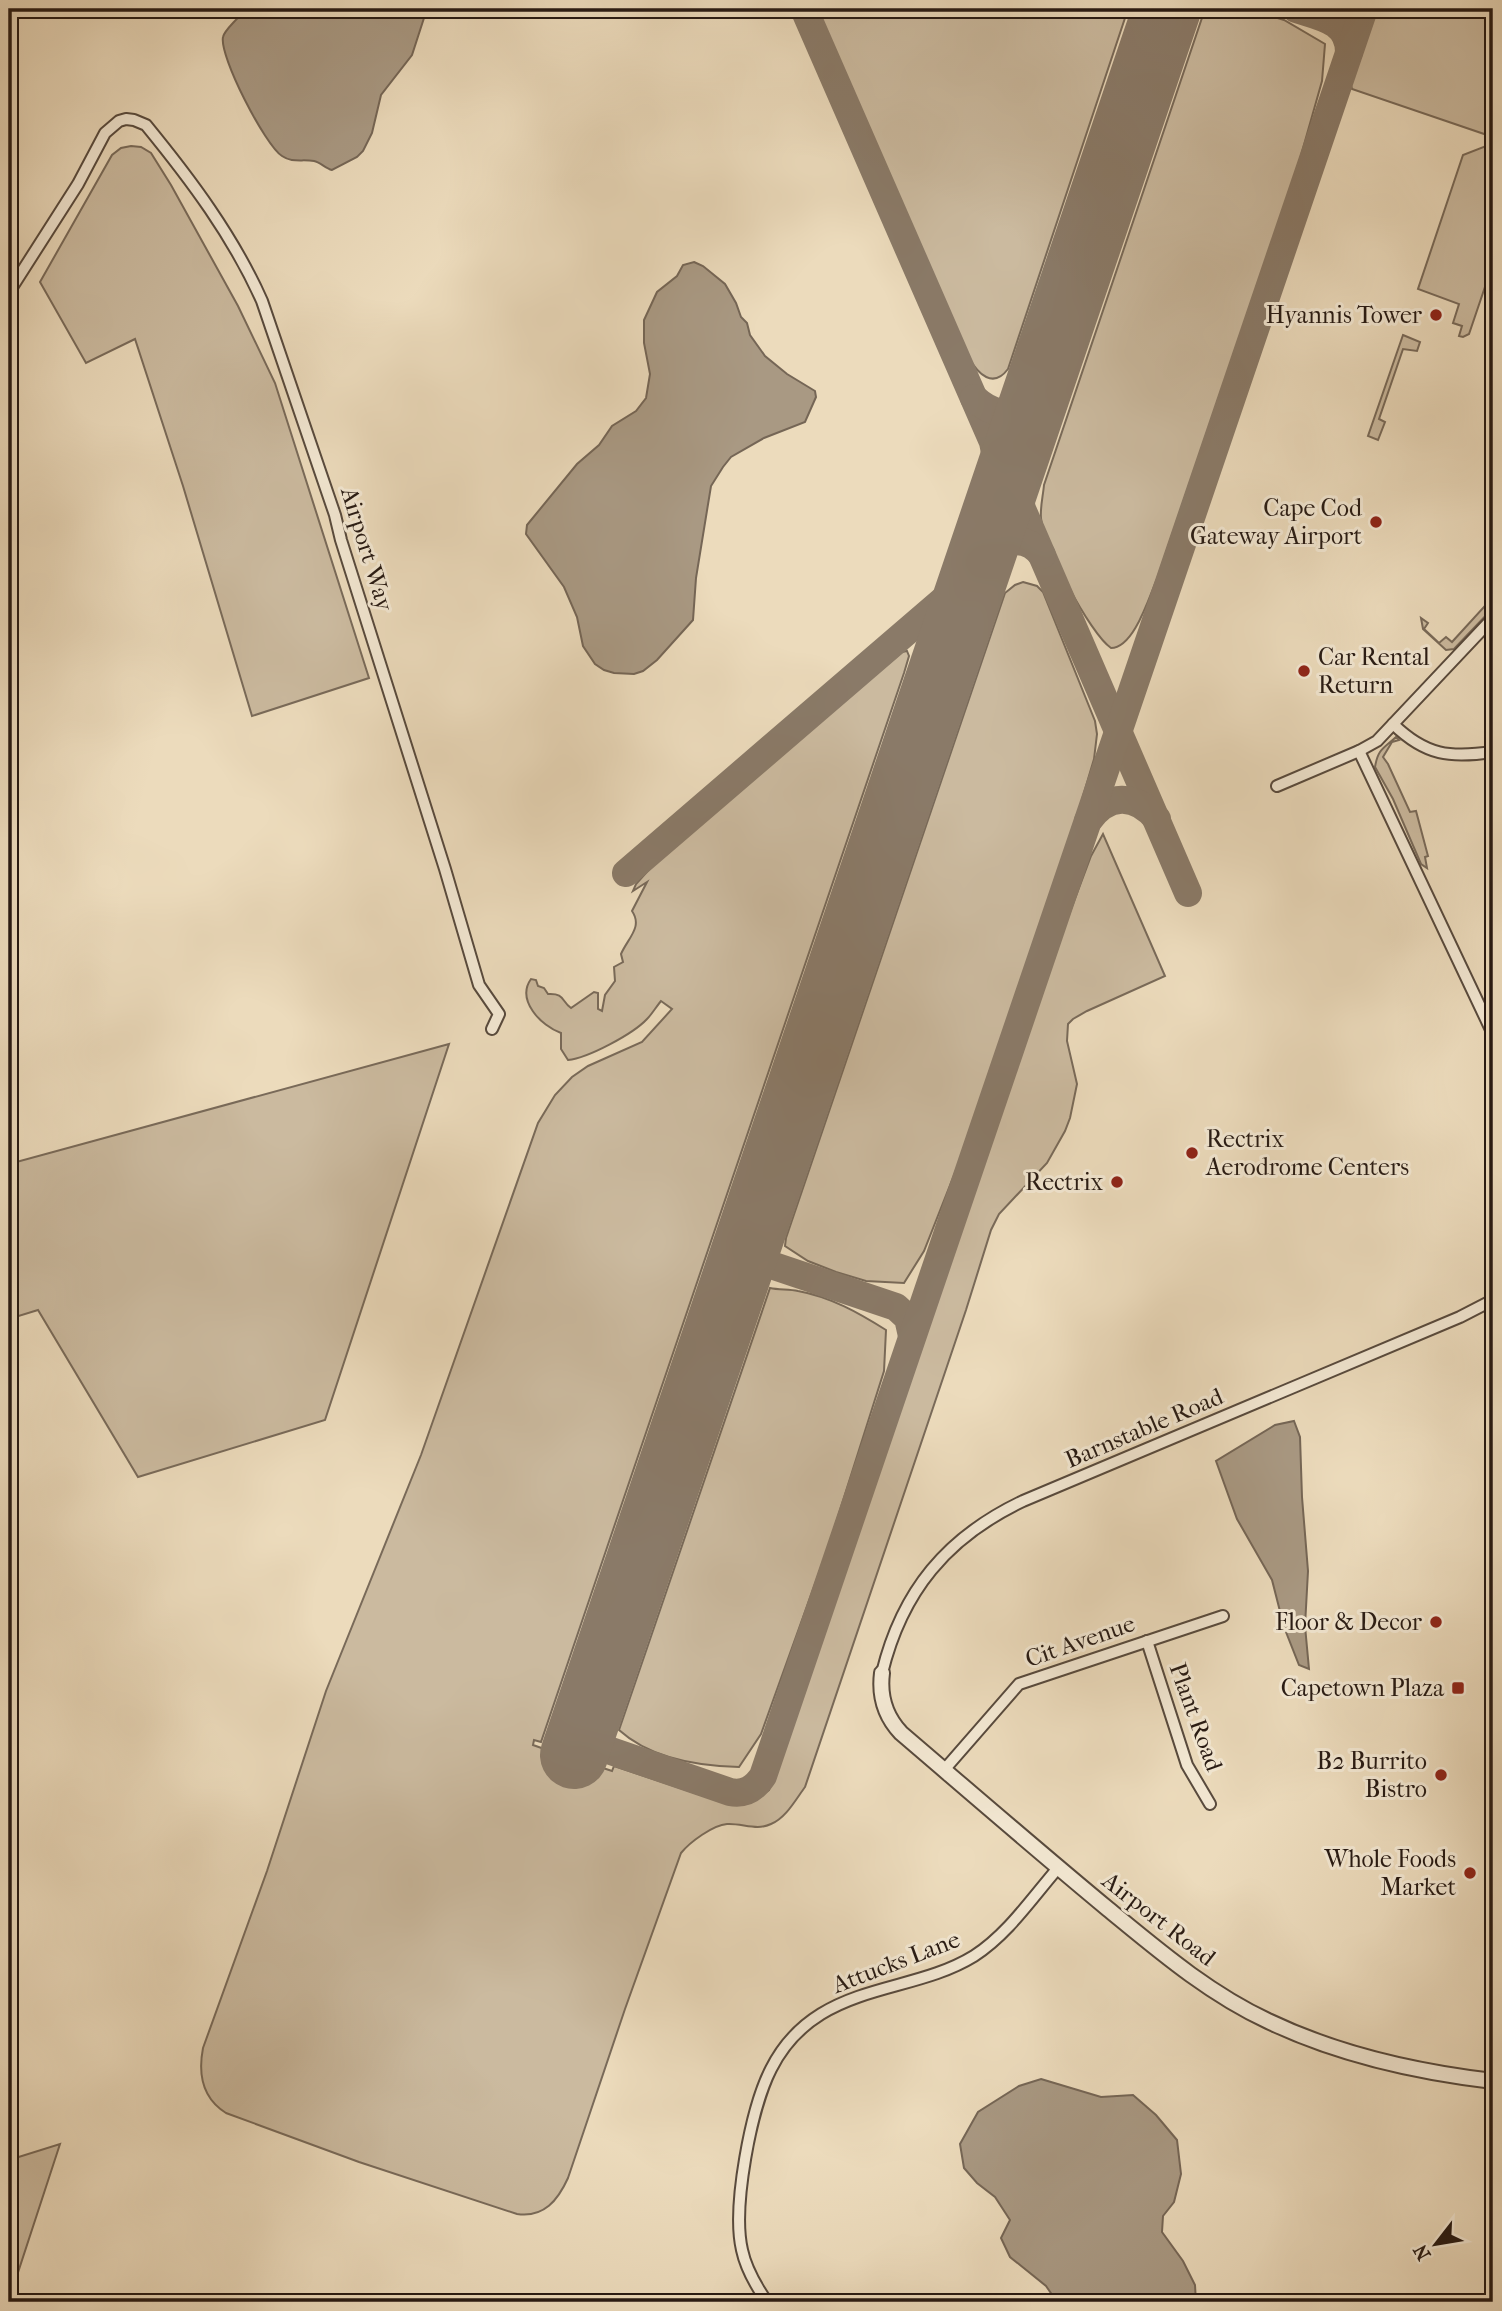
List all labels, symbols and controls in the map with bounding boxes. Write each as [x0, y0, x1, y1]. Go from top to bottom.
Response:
place label: Hyannis Tower [1266, 301, 1423, 329]
marker: Hyannis Tower [1428, 307, 1444, 323]
street label: Airport Way [335, 483, 399, 615]
place label: Cape Cod Gateway Airport [1190, 494, 1363, 550]
marker: Cape Cod Gateway Airport [1368, 514, 1384, 530]
place label: Car Rental Return [1318, 643, 1430, 699]
marker: Car Rental Return [1296, 663, 1312, 679]
place label: Rectrix Aerodrome Centers [1205, 1125, 1409, 1181]
marker: Rectrix Aerodrome Centers [1184, 1145, 1200, 1161]
place label: Rectrix [1025, 1168, 1103, 1196]
marker: Rectrix [1109, 1174, 1125, 1190]
street label: Barnstable Road [1061, 1382, 1228, 1474]
place label: Floor & Decor [1275, 1608, 1423, 1636]
street label: Cit Avenue [1021, 1609, 1139, 1673]
marker: Floor & Decor [1428, 1614, 1444, 1630]
street label: Plant Road [1164, 1659, 1229, 1776]
place label: Capetown Plaza [1281, 1674, 1445, 1702]
marker: Capetown Plaza [1450, 1680, 1466, 1696]
place label: B2 Burrito Bistro [1317, 1747, 1427, 1803]
marker: B2 Burrito Bistro [1433, 1767, 1449, 1783]
place label: Whole Foods Market [1324, 1845, 1456, 1901]
street label: Airport Road [1096, 1865, 1222, 1972]
marker: Whole Foods Market [1462, 1865, 1478, 1881]
street label: Attucks Lane [827, 1925, 964, 1999]
north arrow [1400, 2210, 1470, 2280]
text: N [1409, 2240, 1435, 2264]

